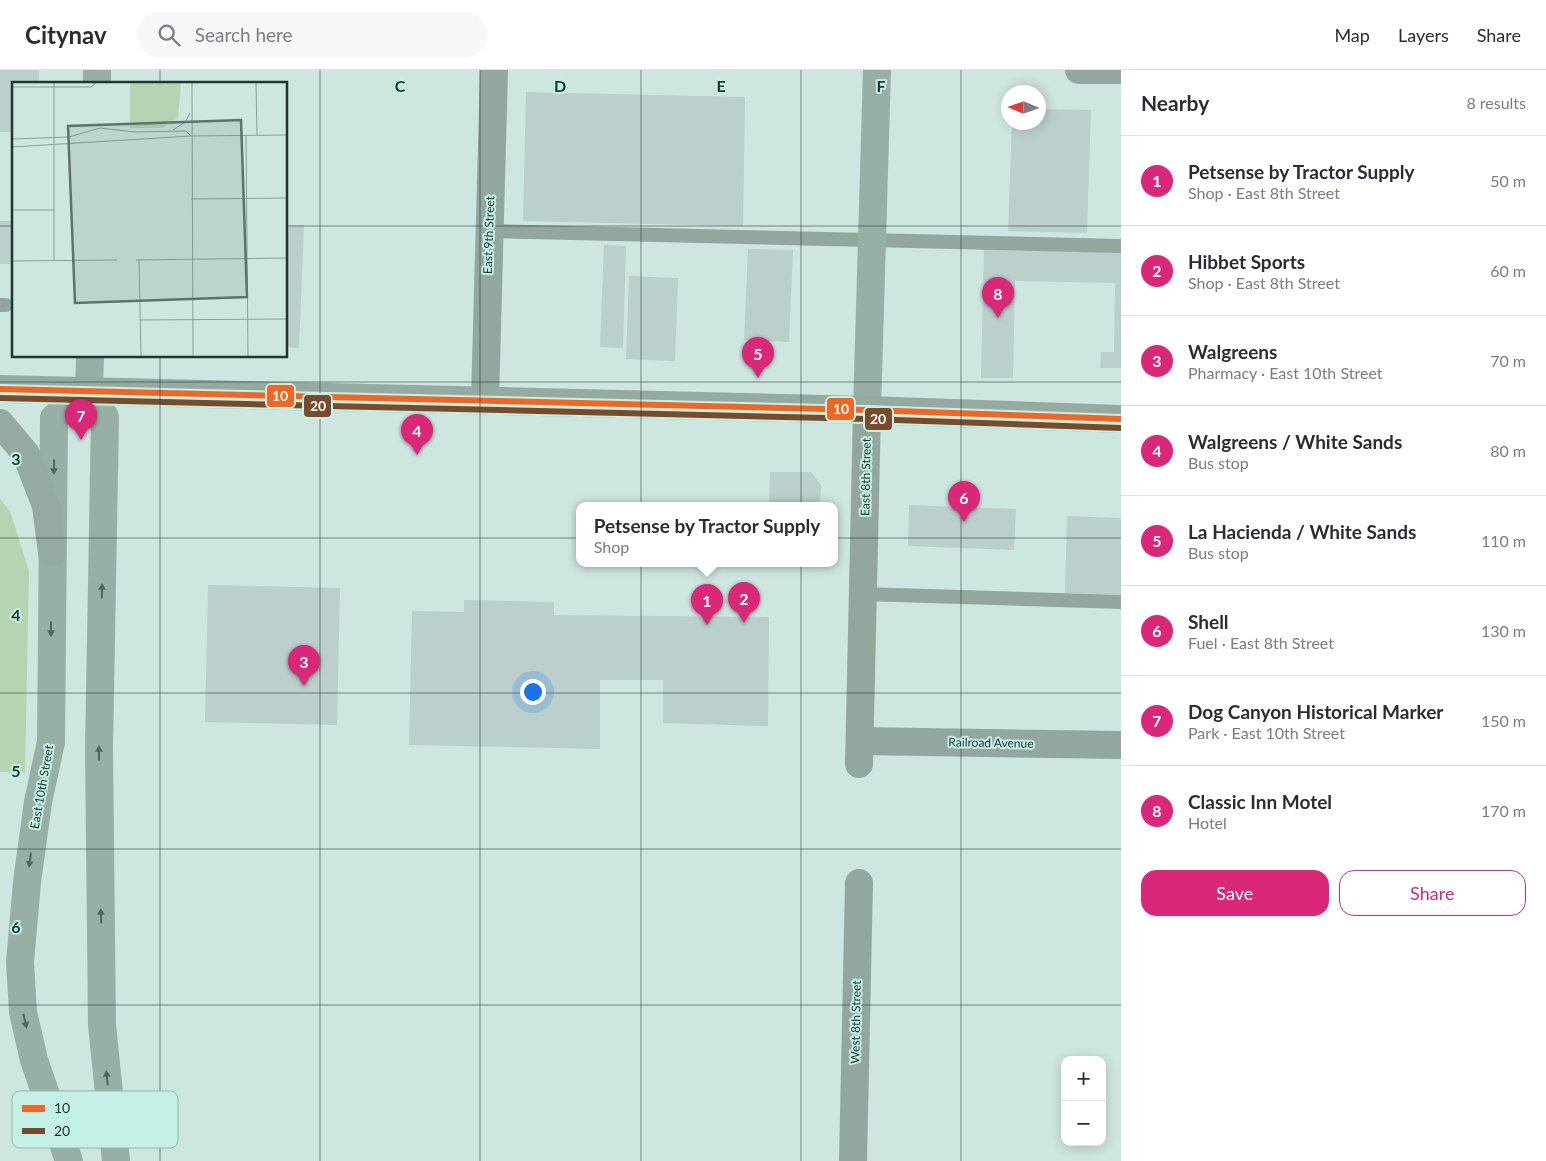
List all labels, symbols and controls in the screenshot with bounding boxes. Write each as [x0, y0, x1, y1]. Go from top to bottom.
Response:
search box [137, 12, 487, 57]
text: Citynav [25, 20, 107, 49]
icon: search [155, 21, 183, 49]
text: Search here [195, 23, 293, 46]
text: Map [1334, 24, 1370, 46]
text: Layers [1398, 24, 1449, 46]
text: Share [1477, 24, 1521, 46]
text: C [395, 76, 406, 95]
text: D [554, 76, 566, 95]
text: E [716, 76, 726, 95]
text: F [876, 76, 886, 95]
inset map [12, 82, 288, 358]
north arrow [1001, 85, 1046, 130]
text: Nearby [1141, 90, 1209, 115]
text: 8 results [1466, 93, 1526, 112]
text: Petsense by Tractor Supply [1188, 160, 1415, 183]
text: 1 [1152, 171, 1162, 190]
text: 50 m [1490, 171, 1526, 190]
text: Shop · East 8th Street [1188, 183, 1340, 202]
street label: East 9th Street [480, 195, 497, 274]
text: Hibbet Sports [1188, 250, 1305, 273]
text: 2 [1152, 261, 1162, 280]
text: 60 m [1490, 261, 1526, 280]
text: Shop · East 8th Street [1188, 273, 1340, 292]
pin: 8 [982, 277, 1014, 318]
pin: 5 [742, 337, 774, 378]
text: Walgreens [1188, 340, 1277, 363]
text: 3 [1152, 351, 1162, 370]
text: 70 m [1490, 351, 1526, 370]
text: Pharmacy · East 10th Street [1188, 363, 1383, 382]
line badge: 10 [266, 384, 295, 408]
text: 10 [272, 387, 288, 404]
line badge: 20 [303, 394, 332, 418]
text: 20 [310, 397, 326, 414]
line badge: 10 [826, 397, 855, 421]
pin: 7 [65, 399, 97, 440]
text: 10 [833, 400, 849, 417]
line badge: 20 [864, 407, 893, 431]
text: 20 [870, 410, 886, 427]
pin: 4 [401, 414, 433, 455]
text: Walgreens / White Sands [1188, 430, 1402, 453]
street label: East 8th Street [857, 437, 874, 516]
text: 4 [1152, 441, 1162, 460]
text: 80 m [1490, 441, 1526, 460]
text: 3 [11, 449, 21, 468]
text: Bus stop [1188, 453, 1249, 472]
one-way arrow [49, 459, 57, 475]
pin: 6 [948, 481, 980, 522]
popup [576, 502, 838, 567]
text: Petsense by Tractor Supply [594, 514, 820, 537]
text: La Hacienda / White Sands [1188, 520, 1416, 543]
text: 5 [1152, 531, 1162, 550]
text: 110 m [1481, 531, 1526, 550]
text: Shop [594, 537, 629, 556]
text: Bus stop [1188, 543, 1249, 562]
one-way arrow [98, 582, 106, 598]
pin: 2 [728, 582, 760, 623]
pin: 1 [691, 584, 723, 625]
text: 4 [11, 605, 21, 624]
text: Shell [1188, 610, 1229, 633]
text: 6 [1152, 621, 1162, 640]
text: 130 m [1481, 621, 1526, 640]
one-way arrow [47, 622, 55, 638]
text: Fuel · East 8th Street [1188, 633, 1334, 652]
pin: 3 [288, 645, 320, 686]
your location [520, 679, 546, 705]
text: Dog Canyon Historical Marker [1188, 700, 1443, 723]
text: 7 [1152, 711, 1162, 730]
text: 150 m [1481, 711, 1526, 730]
text: Park · East 10th Street [1188, 723, 1345, 742]
street label: Railroad Avenue [948, 734, 1034, 751]
street label: East 10th Street [27, 743, 56, 830]
one-way arrow [95, 745, 103, 761]
text: 5 [11, 761, 21, 780]
text: Classic Inn Motel [1188, 790, 1332, 813]
text: 8 [1152, 801, 1162, 820]
text: 170 m [1481, 801, 1526, 820]
text: Hotel [1188, 813, 1227, 832]
one-way arrow [26, 852, 34, 868]
button: Save [1141, 870, 1329, 916]
button: Share [1339, 870, 1526, 916]
one-way arrow [96, 907, 104, 923]
text: 6 [11, 917, 21, 936]
street label: West 8th Street [847, 980, 864, 1064]
one-way arrow [21, 1014, 29, 1029]
map controls [1061, 1056, 1106, 1146]
button: + [1061, 1056, 1106, 1101]
one-way arrow [103, 1069, 111, 1085]
legend [12, 1091, 178, 1148]
text: 10 [54, 1099, 70, 1116]
button: − [1061, 1101, 1106, 1146]
text: 20 [54, 1122, 70, 1139]

